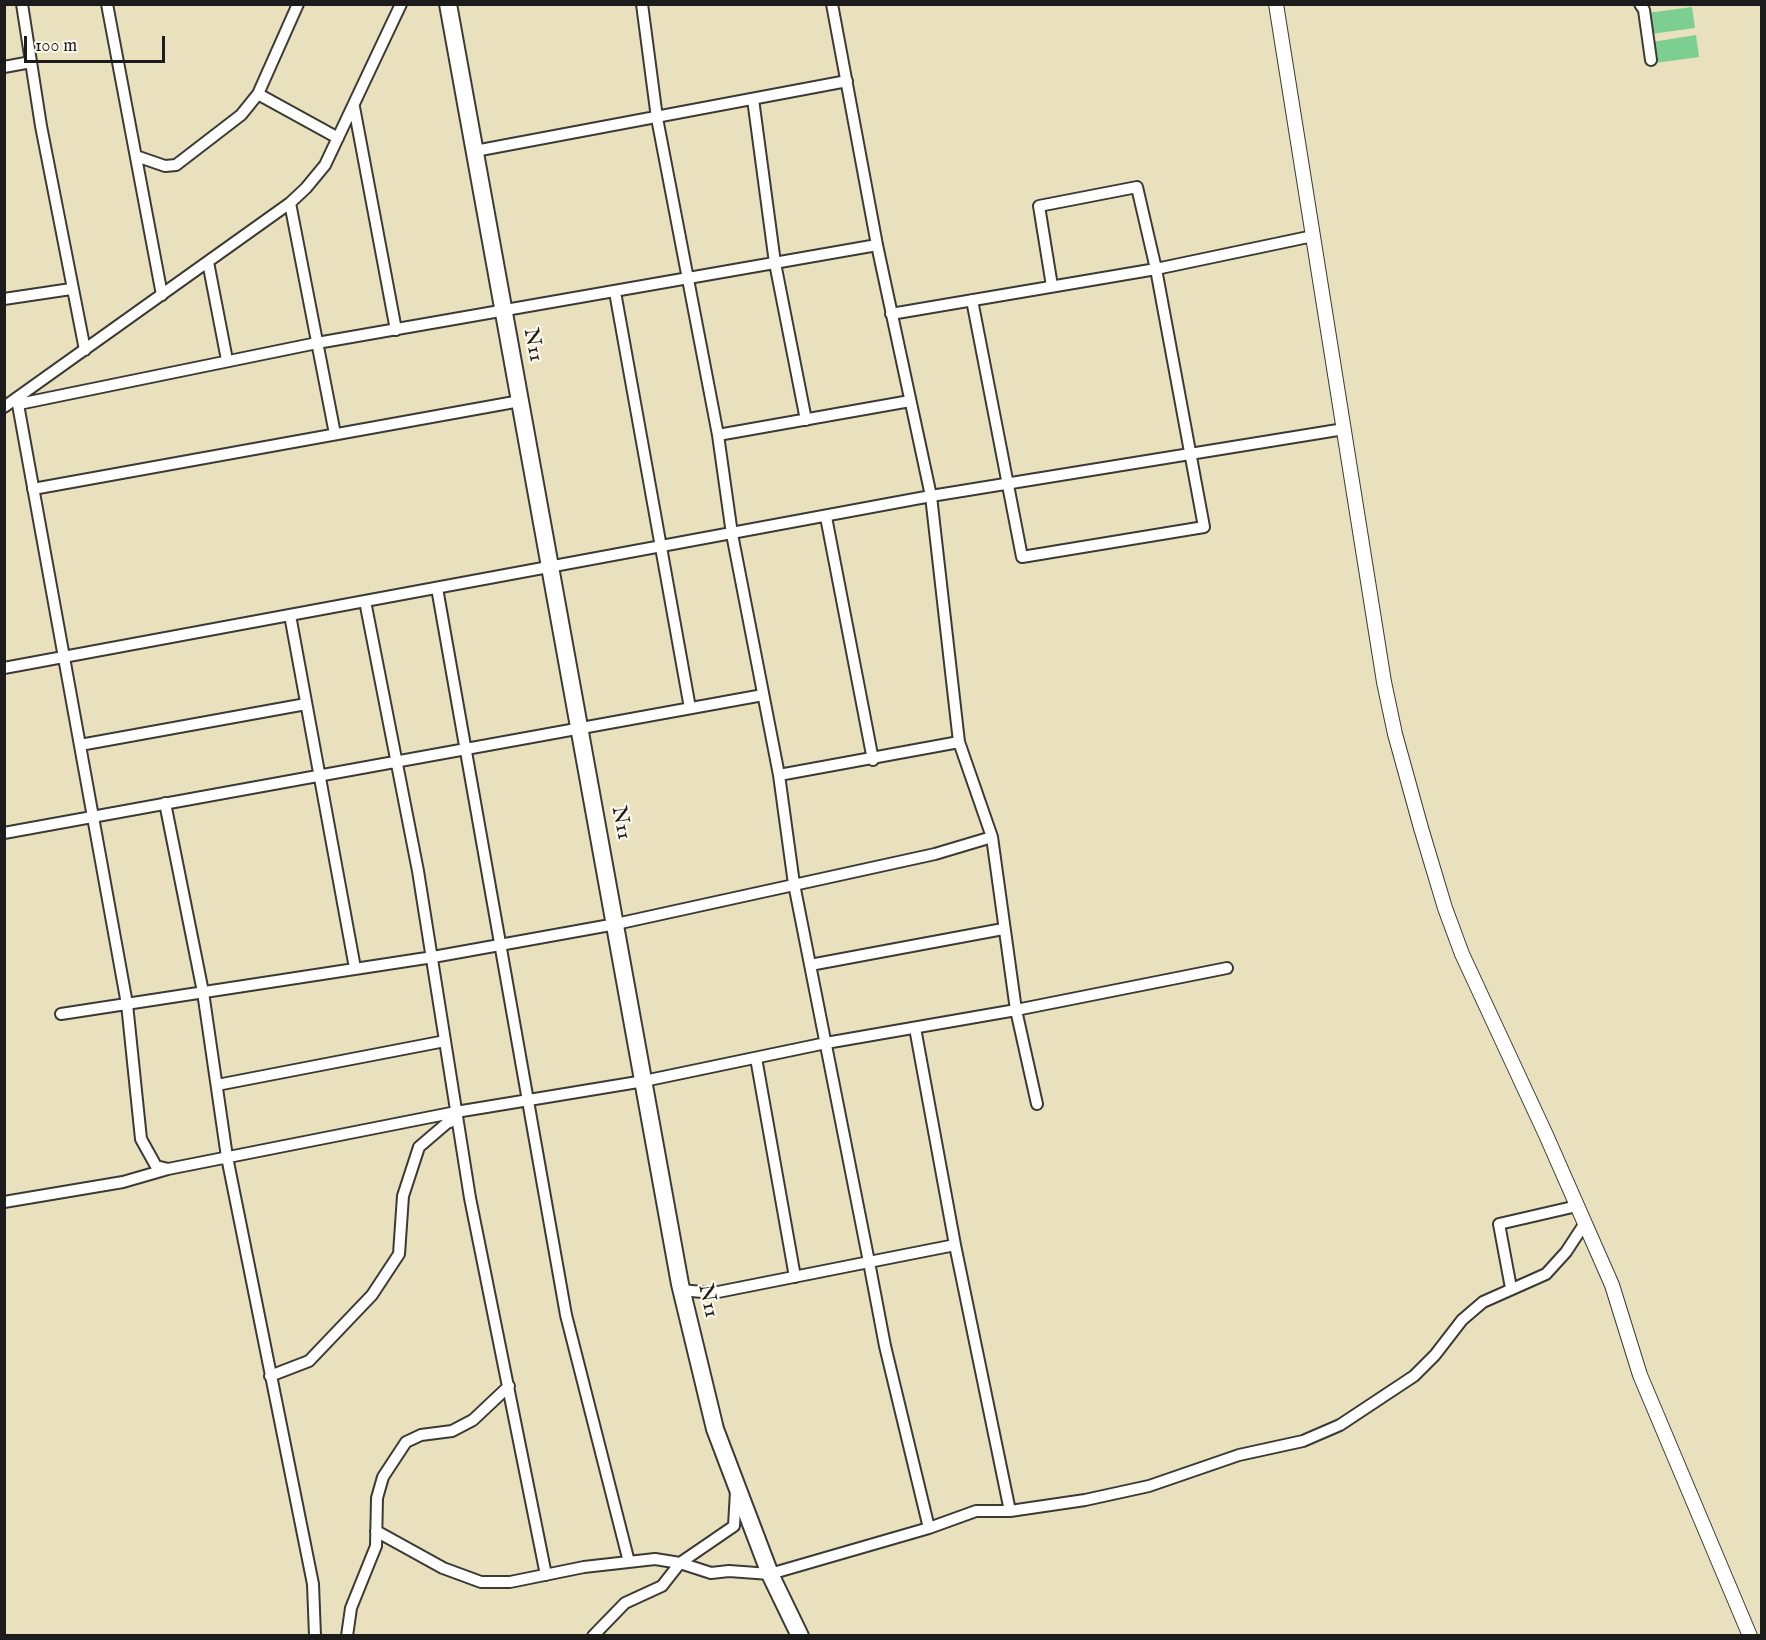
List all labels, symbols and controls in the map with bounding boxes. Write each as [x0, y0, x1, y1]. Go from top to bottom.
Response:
scale bar [27, 24, 168, 62]
text: 100 m [35, 35, 77, 58]
street label: N11 [516, 326, 548, 364]
street label: N11 [604, 804, 636, 842]
street label: N11 [691, 1282, 723, 1320]

